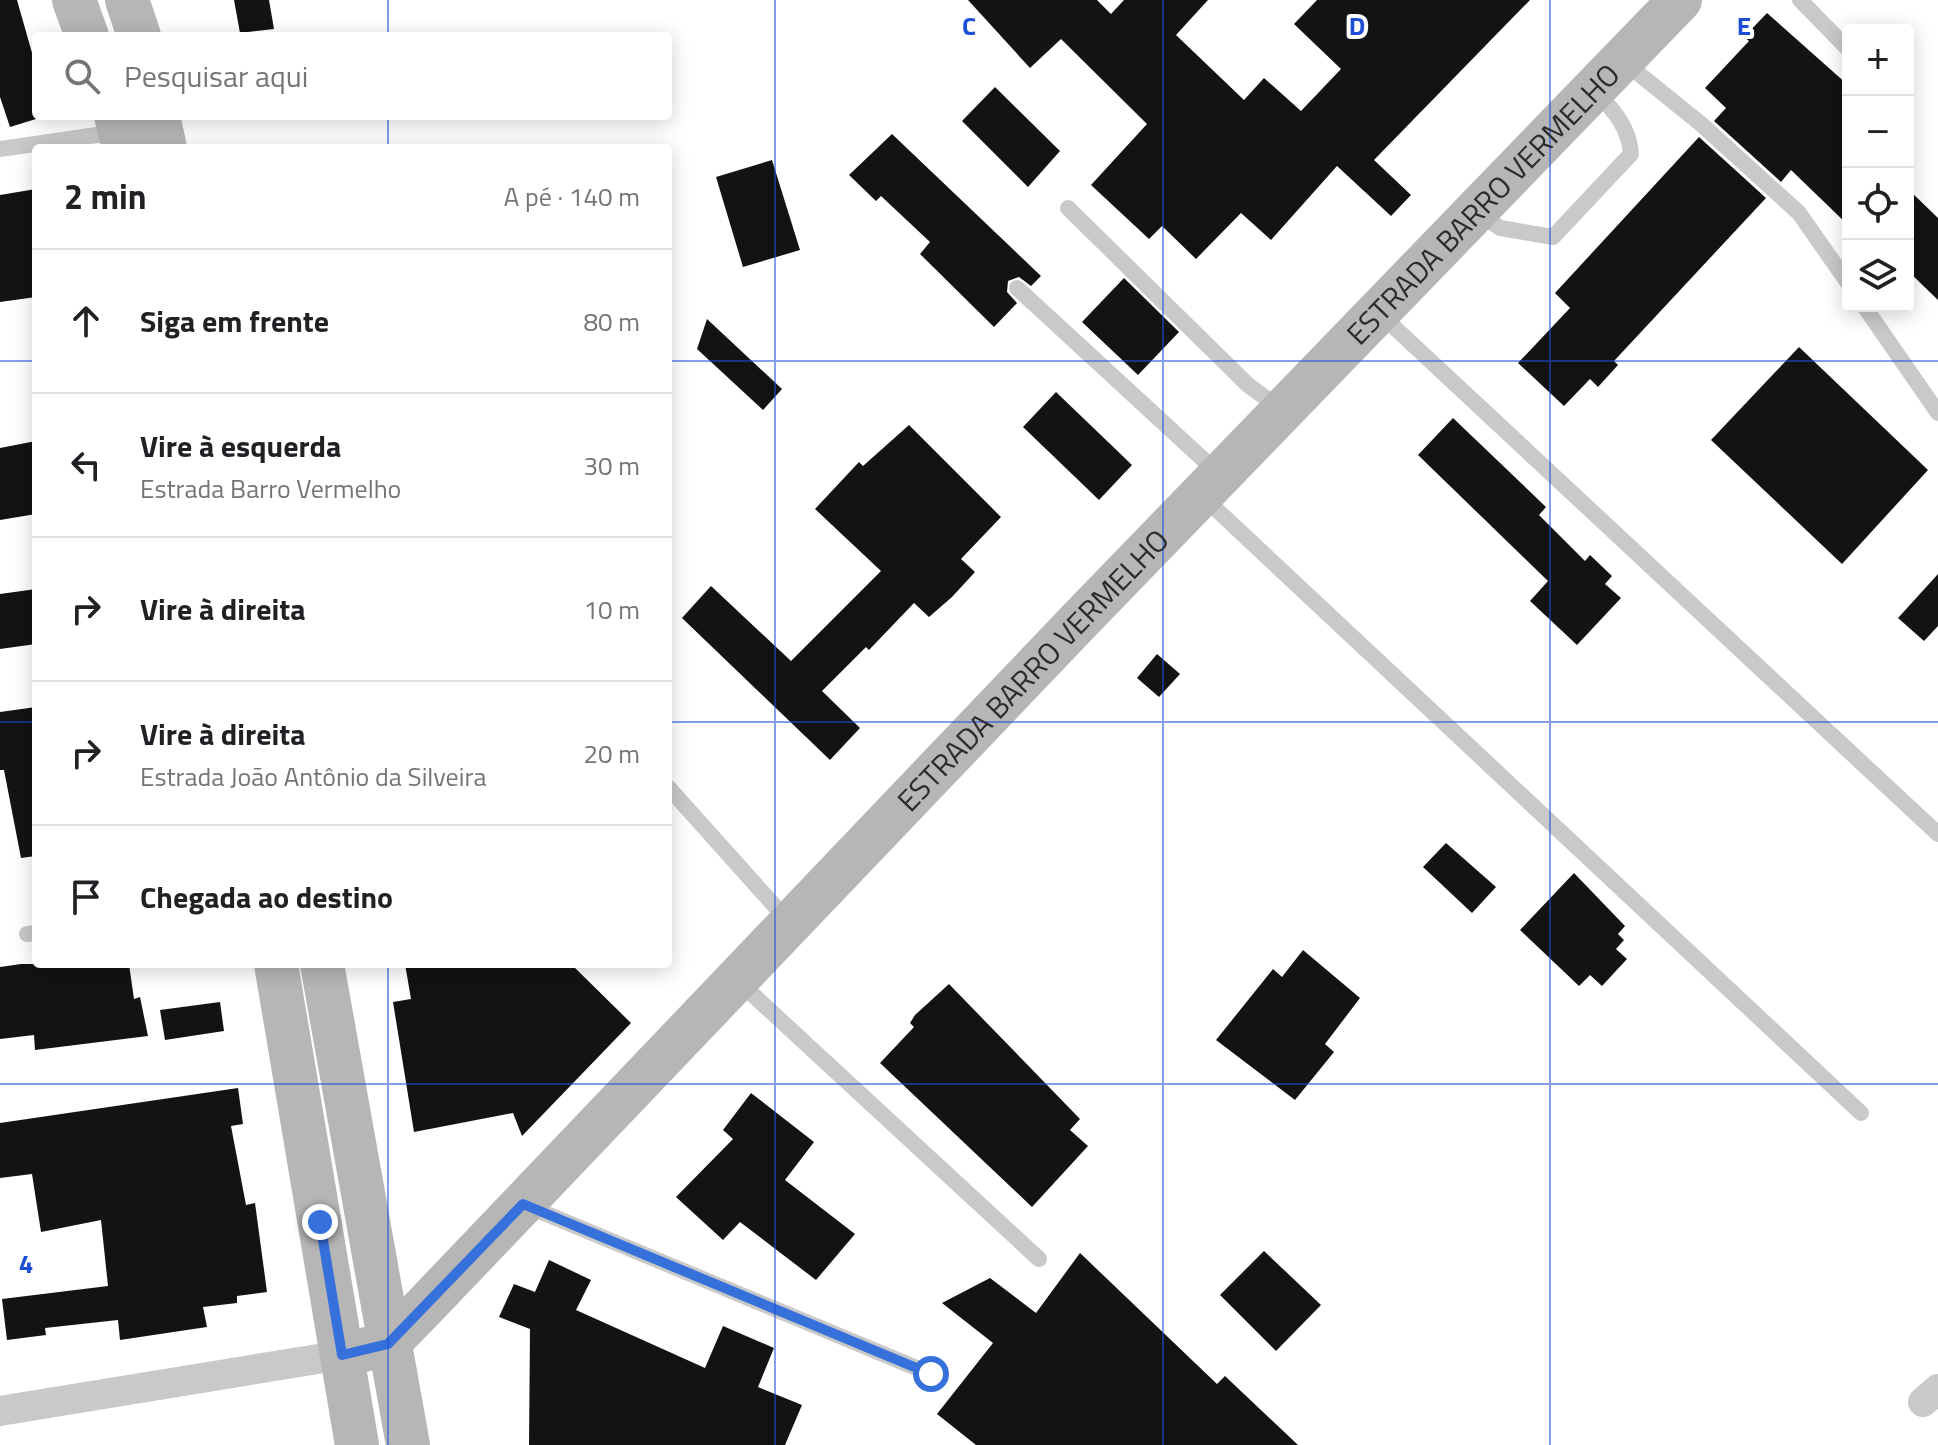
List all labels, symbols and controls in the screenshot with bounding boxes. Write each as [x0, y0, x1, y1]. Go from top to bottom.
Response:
text: C [962, 6, 976, 45]
text: D [1349, 6, 1365, 45]
text: E [1737, 6, 1751, 45]
map controls [1842, 24, 1914, 312]
button: + [1842, 24, 1914, 96]
search box [32, 32, 672, 120]
text: Pesquisar aqui [124, 53, 308, 99]
street label: ESTRADA BARRO VERMELHO [1335, 53, 1630, 355]
icon: search [60, 54, 104, 98]
button: − [1842, 96, 1914, 168]
button: locate [1842, 168, 1914, 240]
text: 2 min [64, 170, 147, 222]
text: A pé · 140 m [504, 177, 640, 216]
button: layers [1842, 240, 1914, 312]
text: Siga em frente [140, 298, 329, 344]
icon: ahead [64, 299, 108, 343]
text: 80 m [583, 302, 640, 341]
text: Vire à esquerda [140, 423, 341, 469]
icon: left [64, 443, 108, 487]
text: 30 m [583, 446, 640, 485]
text: Estrada Barro Vermelho [140, 469, 401, 508]
street label: ESTRADA BARRO VERMELHO [886, 518, 1180, 822]
text: Vire à direita [140, 586, 305, 632]
icon: right [64, 587, 108, 631]
text: 10 m [583, 590, 640, 629]
text: Vire à direita [140, 711, 305, 757]
icon: right [64, 731, 108, 775]
text: 20 m [583, 734, 640, 773]
text: Estrada João Antônio da Silveira [140, 757, 486, 796]
text: Chegada ao destino [140, 874, 393, 920]
icon: arrive [64, 875, 108, 919]
route end [302, 1204, 338, 1240]
text: 4 [19, 1244, 33, 1283]
route start [913, 1356, 949, 1392]

